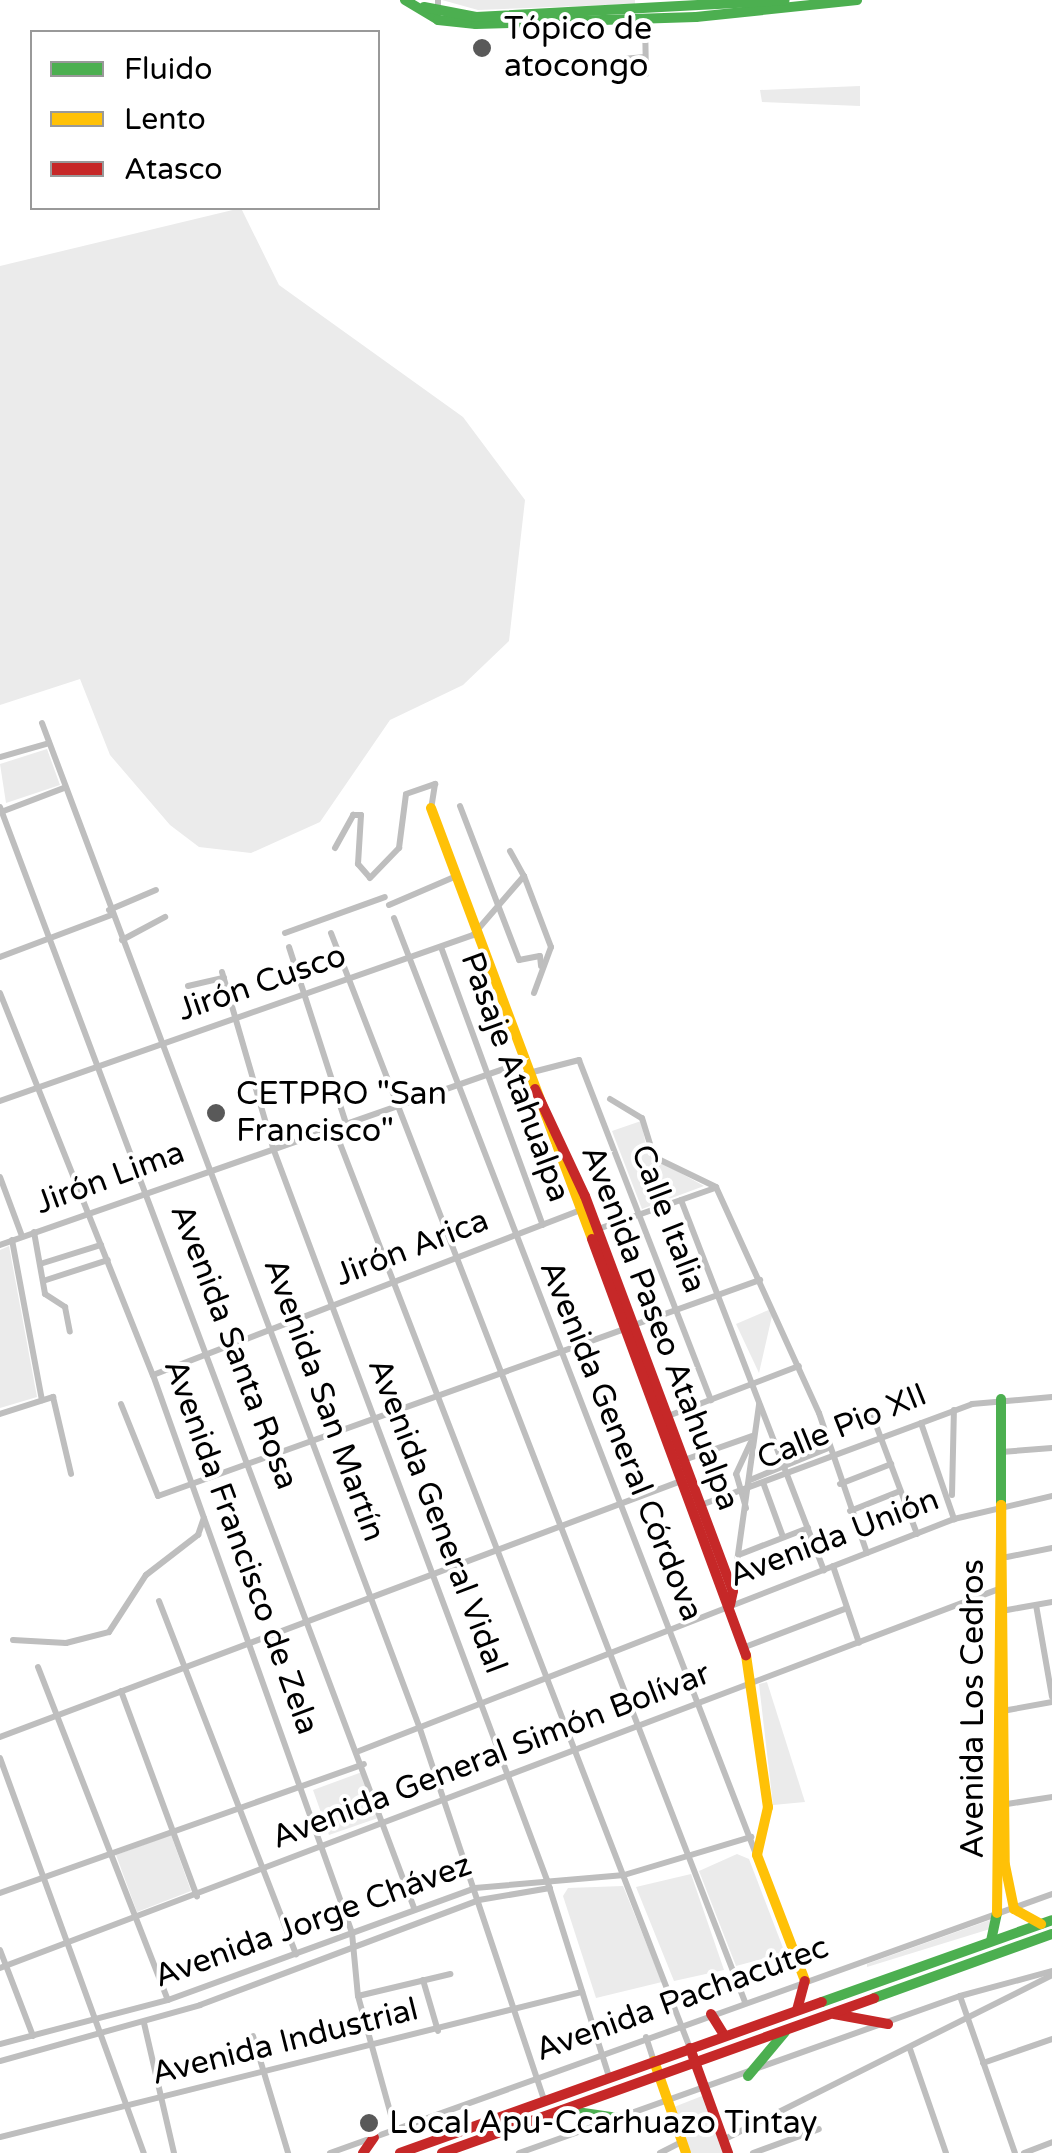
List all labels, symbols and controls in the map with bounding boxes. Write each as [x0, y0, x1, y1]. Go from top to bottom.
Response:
place label: Tópico de atocongo [504, 11, 652, 86]
legend [30, 30, 380, 210]
marker: Tópico de atocongo [469, 35, 495, 61]
text: Fluido [124, 51, 212, 88]
text: Lento [124, 101, 206, 138]
text: Atasco [124, 151, 223, 188]
street label: Jirón Cusco [173, 936, 351, 1030]
street label: Pasaje Atahualpa [452, 947, 578, 1207]
place label: CETPRO "San Francisco" [236, 1076, 447, 1151]
marker: CETPRO "San Francisco" [205, 1102, 227, 1124]
street label: Jirón Lima [30, 1133, 190, 1223]
street label: Avenida Paseo Atahualpa [573, 1140, 747, 1516]
street label: Calle Italia [622, 1140, 714, 1298]
street label: Avenida Santa Rosa [162, 1199, 306, 1495]
street label: Jirón Arica [330, 1201, 494, 1295]
street label: Avenida San Martín [255, 1253, 393, 1547]
street label: Avenida General Córdova [531, 1255, 711, 1627]
street label: Avenida General Vidal [359, 1353, 515, 1679]
street label: Avenida Francisco de Zela [155, 1354, 327, 1740]
street label: Calle Pio XII [752, 1376, 932, 1478]
street label: Avenida Unión [724, 1480, 944, 1596]
street label: Avenida Los Cedros [954, 1559, 992, 1859]
street label: Avenida General Simón Bolívar [266, 1654, 716, 1858]
street label: Avenida Jorge Chávez [149, 1846, 477, 1996]
street label: Avenida Pachacútec [531, 1928, 833, 2070]
street label: Avenida Industrial [148, 1990, 422, 2094]
place label: Local Apu-Ccarhuazo Tintay [389, 2104, 818, 2142]
marker: Local Apu-Ccarhuazo Tintay [358, 2112, 380, 2134]

